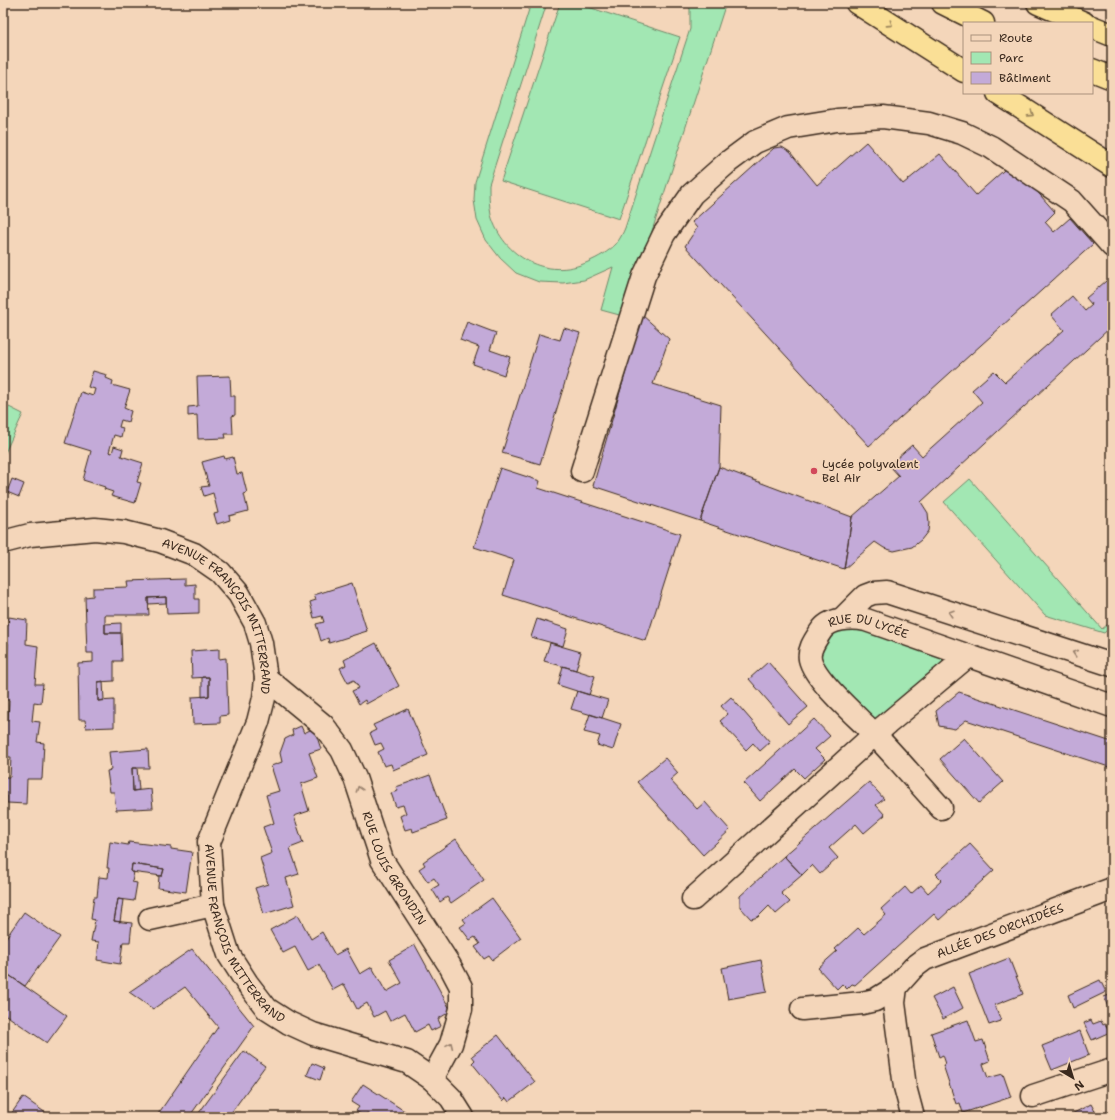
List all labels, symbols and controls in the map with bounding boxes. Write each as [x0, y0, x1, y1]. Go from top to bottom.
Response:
one-way arrow [886, 19, 893, 27]
legend [963, 22, 1093, 94]
text: Route [999, 30, 1033, 46]
text: Parc [999, 50, 1024, 66]
text: Bâtiment [999, 70, 1051, 86]
one-way arrow [1026, 109, 1033, 116]
place label: Lycée polyvalent Bel Air [822, 456, 919, 486]
marker: Lycée polyvalent Bel Air [809, 466, 819, 476]
street label: AVENUE FRANÇOIS MITTERRAND [160, 534, 274, 695]
one-way arrow [948, 609, 955, 618]
street label: RUE DU LYCÉE [825, 611, 911, 642]
one-way arrow [1072, 649, 1079, 657]
one-way arrow [355, 786, 364, 793]
street label: RUE LOUIS GRONDIN [359, 809, 430, 928]
street label: AVENUE FRANÇOIS MITTERRAND [201, 843, 288, 1026]
street label: ALLÉE DES ORCHIDÉES [934, 900, 1066, 962]
one-way arrow [445, 1042, 453, 1049]
north arrow [1053, 1058, 1093, 1098]
text: N [1071, 1077, 1087, 1094]

